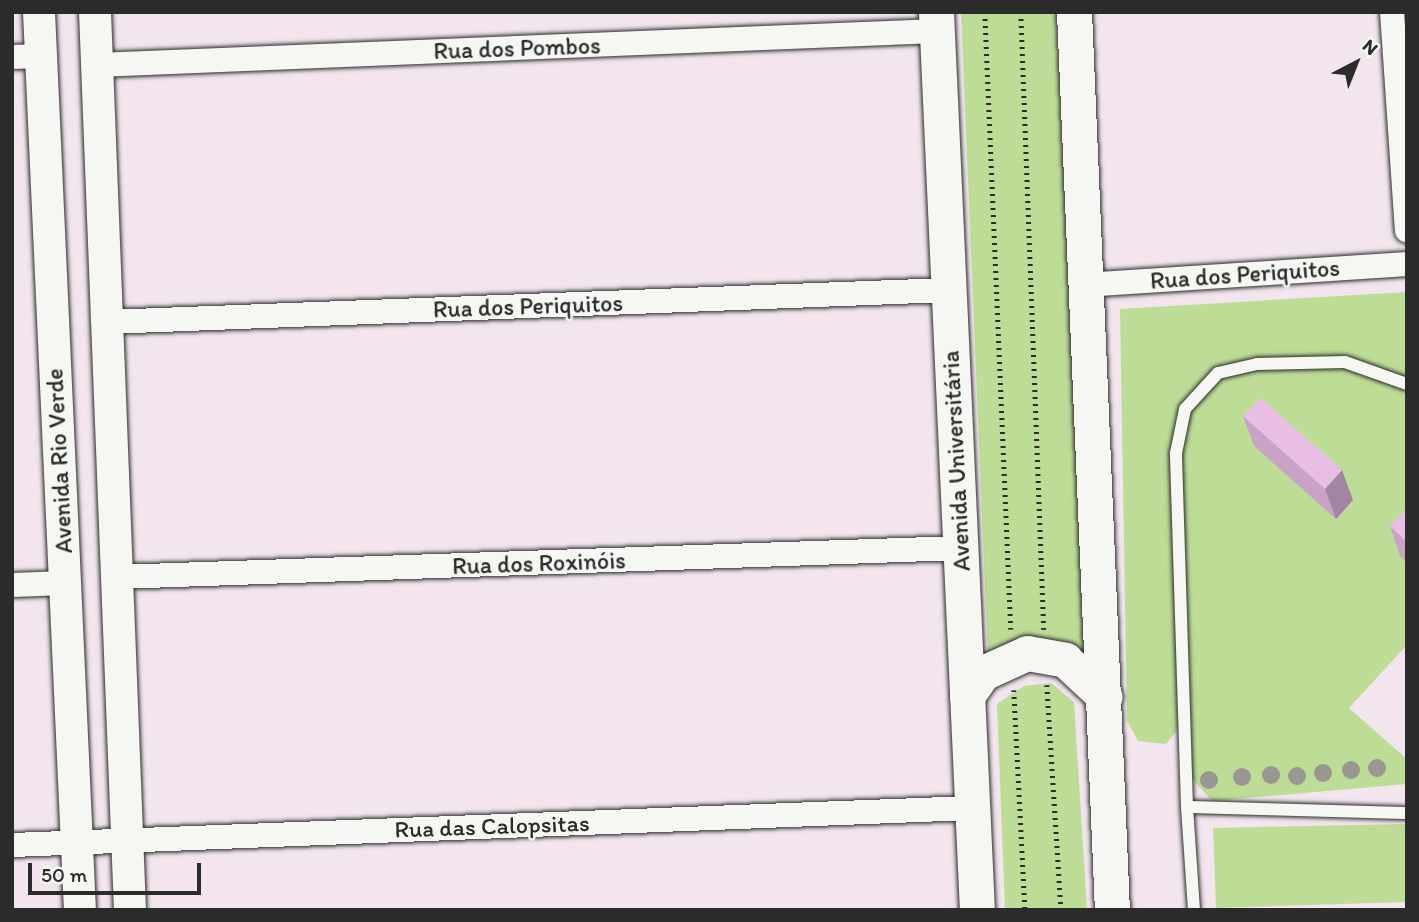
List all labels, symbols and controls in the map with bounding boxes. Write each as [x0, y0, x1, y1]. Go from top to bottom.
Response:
north arrow [1321, 28, 1391, 98]
street label: Rua dos Pombos [433, 31, 601, 65]
text: N [1358, 34, 1383, 60]
street label: Rua dos Periquitos [1149, 253, 1341, 295]
street label: Rua dos Periquitos [432, 288, 624, 324]
street label: Avenida Universitária [936, 350, 976, 572]
street label: Avenida Rio Verde [40, 368, 78, 554]
street label: Rua dos Roxinóis [452, 546, 626, 580]
street label: Rua das Calopsitas [394, 808, 590, 844]
scale bar [32, 848, 205, 892]
text: 50 m [41, 862, 87, 887]

